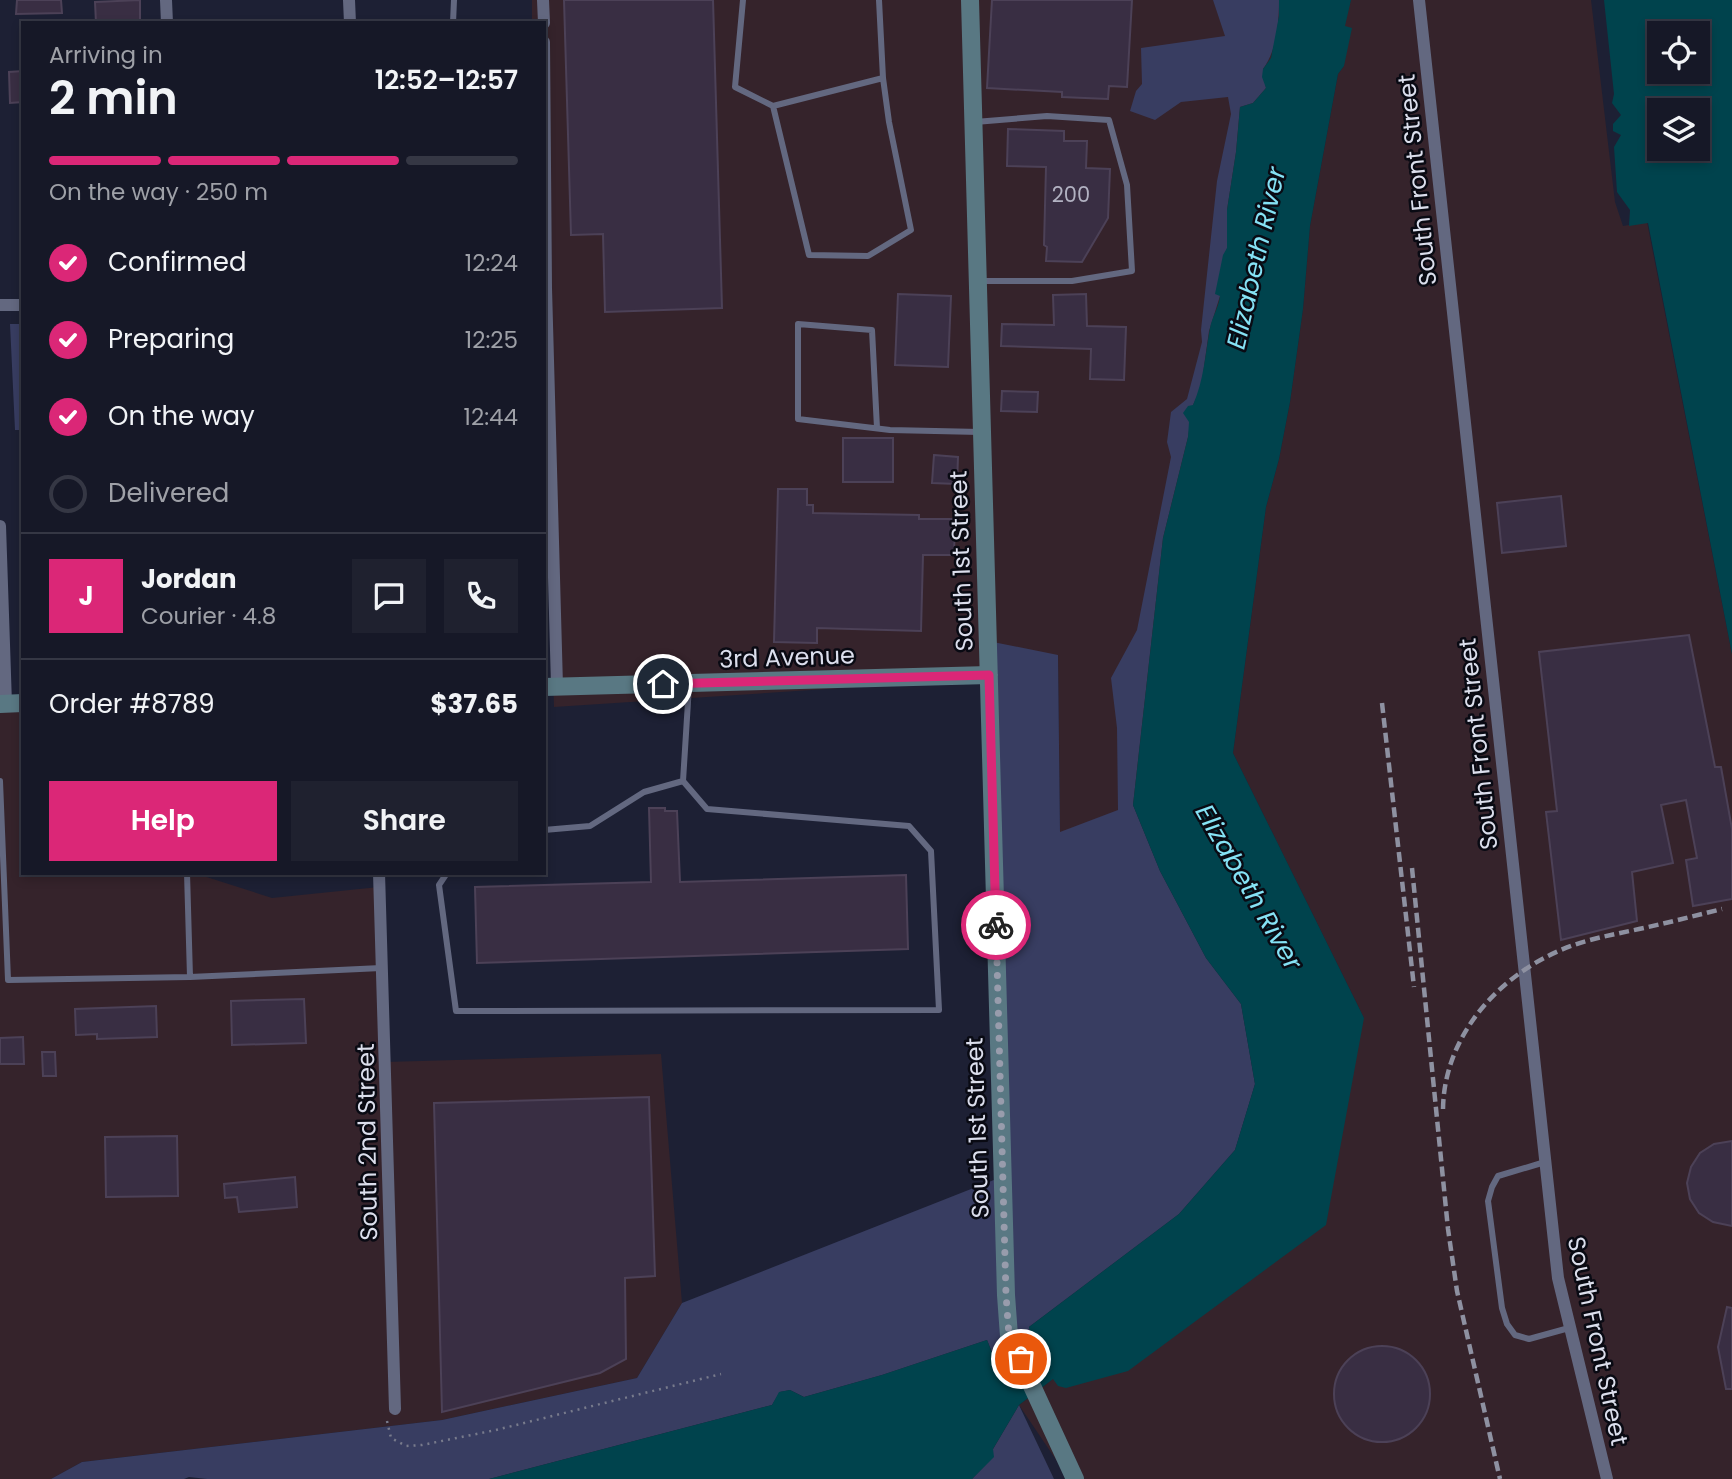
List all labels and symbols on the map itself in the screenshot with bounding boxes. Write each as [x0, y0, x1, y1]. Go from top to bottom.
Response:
street label: South Front Street [1389, 73, 1445, 287]
water label: Elizabeth River [1218, 162, 1295, 353]
house number: 200 [1052, 180, 1090, 209]
street label: South 1st Street [941, 470, 981, 652]
street label: South Front Street [1450, 637, 1506, 851]
street label: 3rd Avenue [719, 638, 855, 676]
pin [633, 654, 693, 714]
water label: Elizabeth River [1187, 798, 1312, 978]
courier [961, 890, 1031, 960]
street label: South 1st Street [957, 1037, 997, 1219]
street label: South 2nd Street [349, 1043, 385, 1241]
street label: South Front Street [1560, 1234, 1636, 1448]
pin [991, 1329, 1051, 1389]

